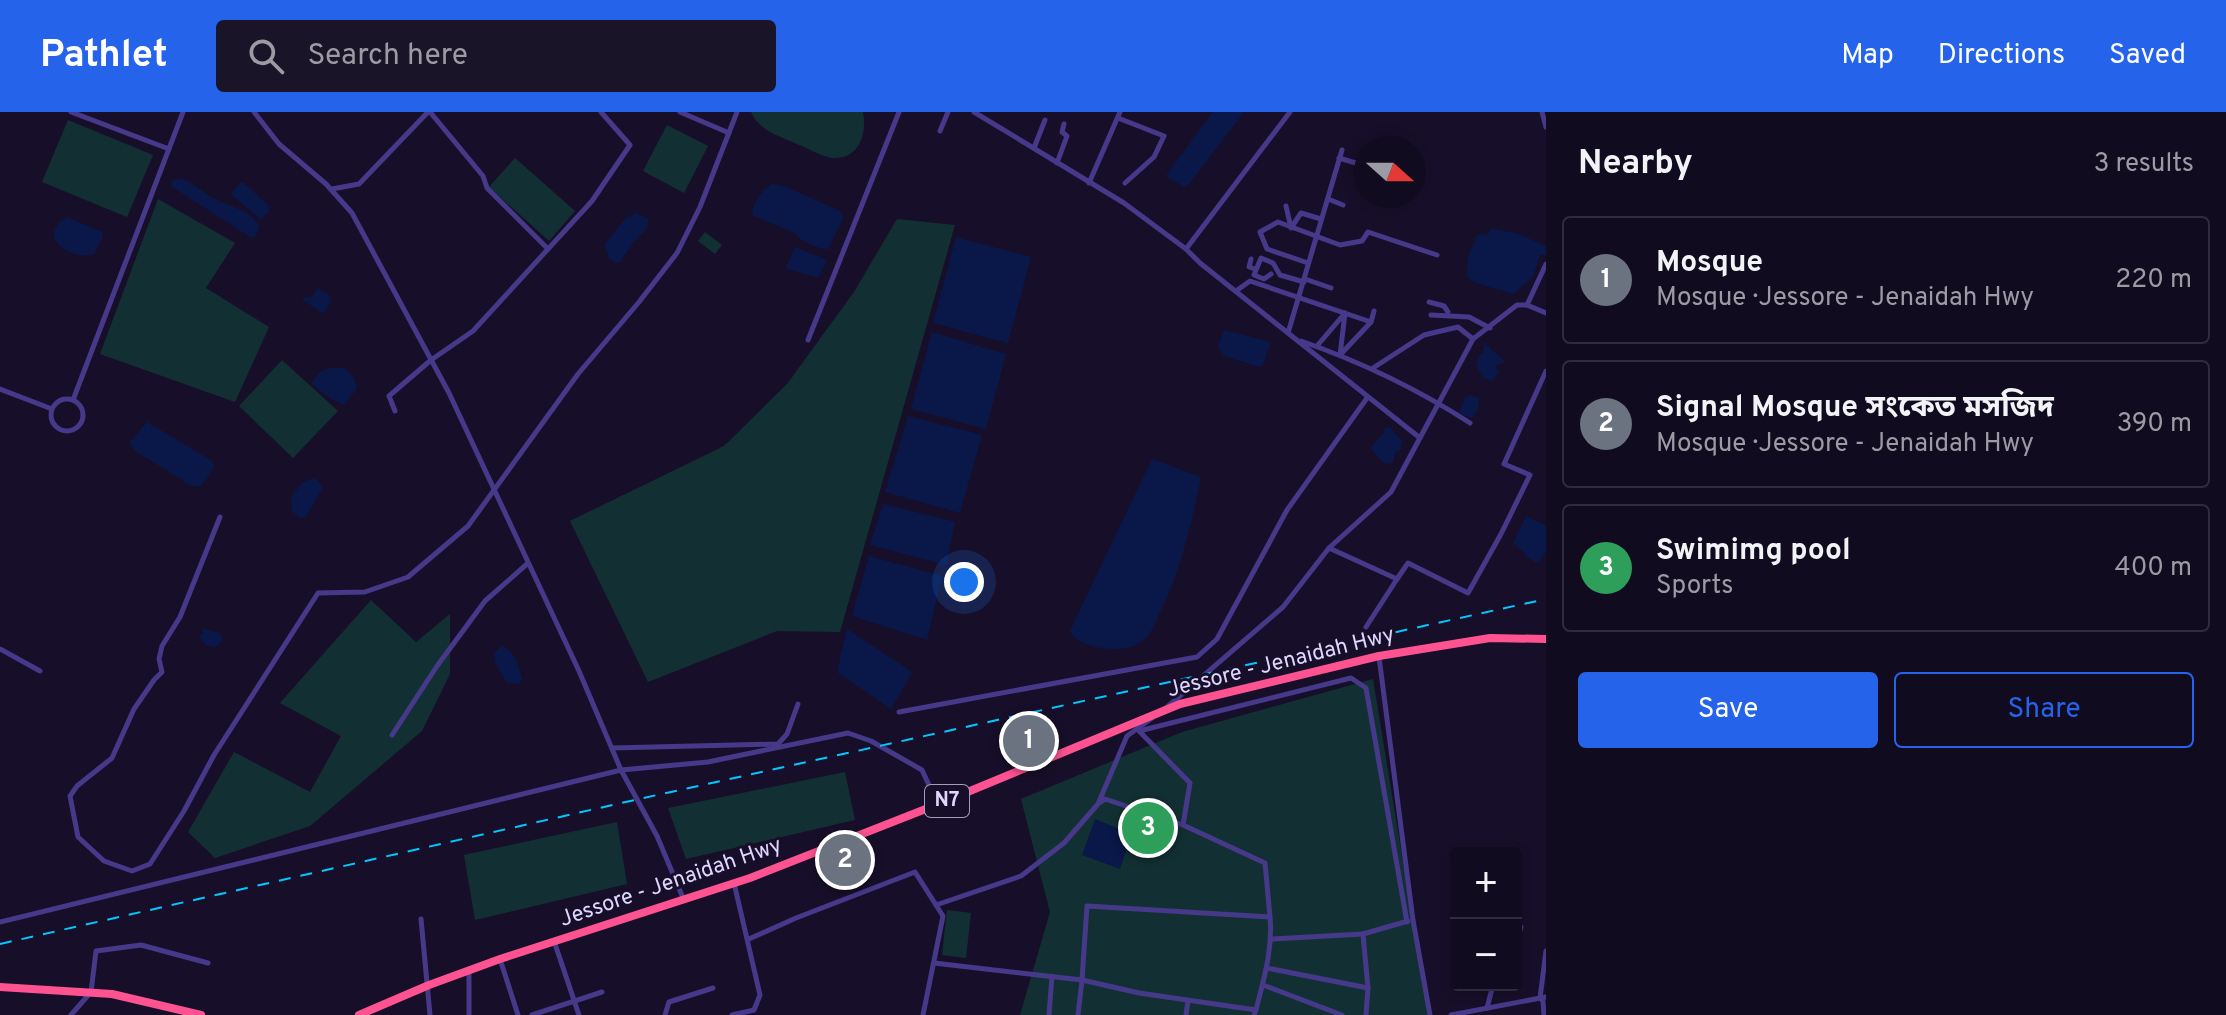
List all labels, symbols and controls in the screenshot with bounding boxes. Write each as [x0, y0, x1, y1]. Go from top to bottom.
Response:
search box [216, 20, 776, 92]
text: Pathlet [40, 32, 168, 81]
icon: search [244, 34, 288, 78]
text: Search here [308, 38, 468, 75]
text: Map [1841, 38, 1894, 74]
text: Directions [1938, 38, 2065, 74]
text: Saved [2109, 38, 2186, 74]
north arrow [1354, 136, 1426, 208]
text: Nearby [1578, 143, 1693, 186]
text: 3 results [2094, 148, 2194, 181]
text: Mosque [1656, 245, 1763, 282]
text: 1 [1601, 264, 1611, 297]
text: 220 m [2115, 264, 2192, 297]
text: Mosque · Jessore - Jenaidah Hwy [1656, 282, 2034, 315]
text: Signal Mosque সংকেত মসজিদ [1656, 390, 2054, 427]
text: 2 [1598, 408, 1614, 441]
text: 390 m [2117, 408, 2192, 441]
text: Mosque · Jessore - Jenaidah Hwy [1656, 428, 2034, 461]
text: Swimimg pool [1656, 533, 1851, 570]
text: 3 [1598, 552, 1614, 585]
text: 400 m [2115, 552, 2192, 585]
your location [944, 562, 984, 602]
text: Sports [1656, 570, 1733, 603]
street label: Jessore - Jenaidah Hwy [1165, 622, 1397, 704]
button: Save [1578, 672, 1878, 748]
button: Share [1894, 672, 2194, 748]
pin: 1 [1003, 711, 1055, 771]
road number: N7 [925, 785, 969, 817]
pin: 3 [1122, 798, 1174, 858]
pin: 2 [819, 830, 871, 890]
street label: Jessore - Jenaidah Hwy [556, 832, 786, 934]
map controls [1450, 847, 1522, 991]
button: + [1450, 847, 1522, 919]
button: − [1450, 919, 1522, 991]

